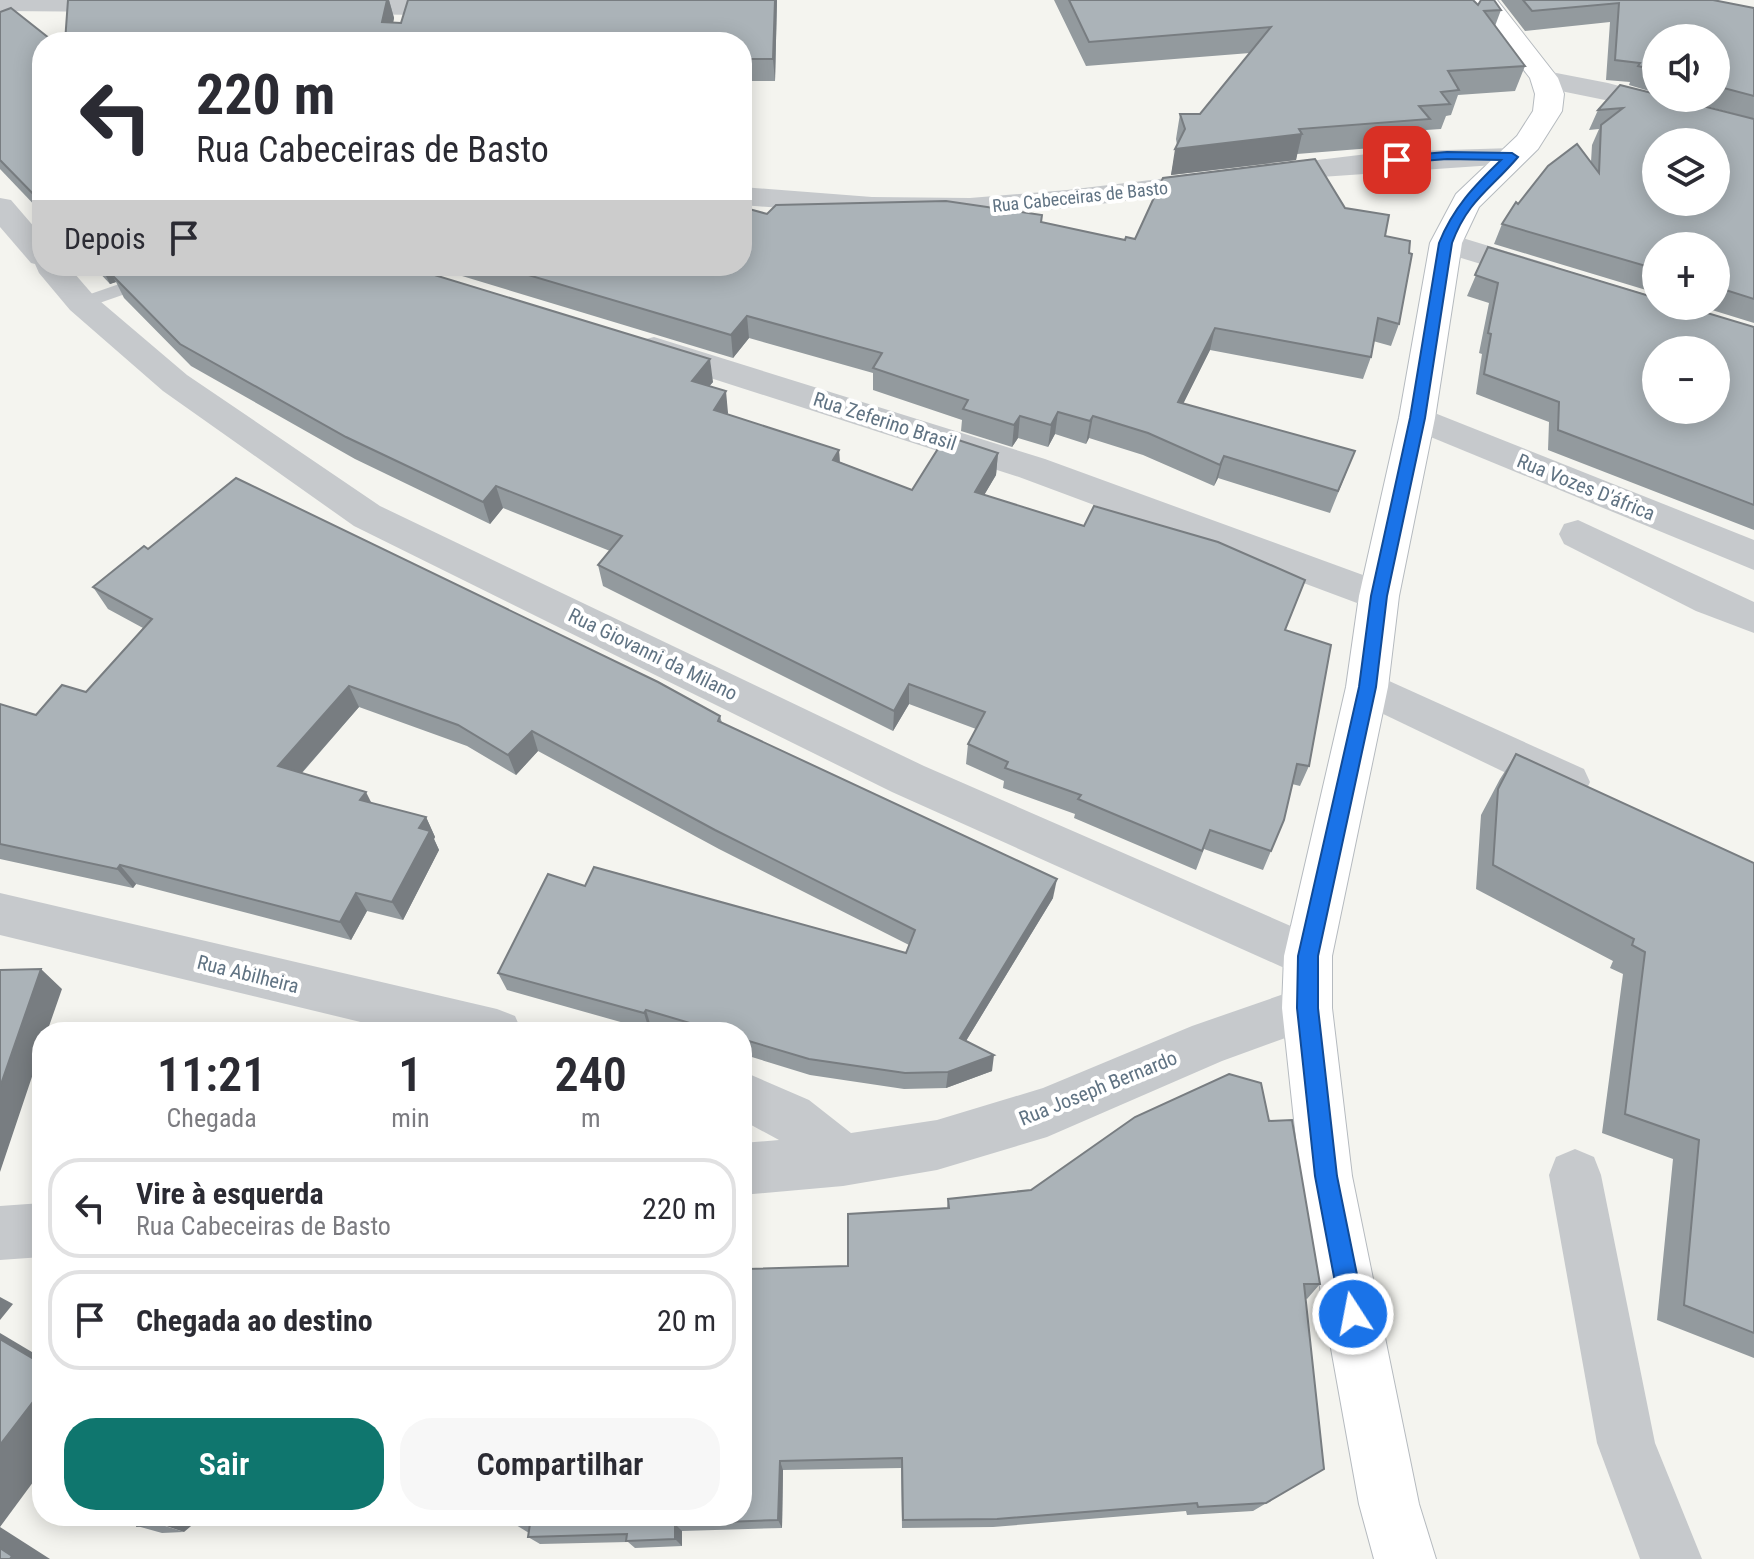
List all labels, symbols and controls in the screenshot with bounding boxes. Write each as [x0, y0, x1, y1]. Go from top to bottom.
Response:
map controls [1642, 24, 1730, 424]
button: sound [1642, 24, 1730, 112]
text: 220 m [196, 62, 335, 128]
icon: left [64, 64, 168, 168]
pin [1363, 126, 1431, 194]
button: layers [1642, 128, 1730, 216]
text: Rua Cabeceiras de Basto [196, 129, 549, 171]
icon: arrive [1375, 138, 1419, 182]
street label: Rua Cabeceiras de Basto [991, 177, 1169, 216]
icon: arrive [162, 216, 206, 260]
text: Depois [64, 221, 146, 256]
button: + [1642, 232, 1730, 320]
button: − [1642, 336, 1730, 424]
street label: Rua Zeferino Brasil [810, 387, 960, 455]
street label: Rua Vozes D'áfrica [1514, 448, 1658, 526]
street label: Rua Giovanni da Milano [565, 603, 741, 705]
street label: Rua Abilheira [195, 950, 301, 998]
street label: Rua Joseph Bernardo [1015, 1045, 1181, 1131]
text: 11:21 [157, 1046, 266, 1103]
text: 1 [398, 1046, 422, 1103]
text: 240 [555, 1046, 627, 1103]
text: Chegada [167, 1103, 257, 1133]
text: min [391, 1103, 429, 1133]
text: m [581, 1103, 601, 1133]
text: Vire à esquerda [136, 1176, 324, 1211]
icon: left [68, 1186, 112, 1230]
text: 220 m [642, 1191, 716, 1226]
text: Rua Cabeceiras de Basto [136, 1211, 391, 1241]
position arrow [1311, 1272, 1395, 1356]
icon: arrive [68, 1298, 112, 1342]
text: Chegada ao destino [136, 1303, 373, 1338]
text: 20 m [657, 1303, 716, 1338]
button: Sair [64, 1418, 384, 1510]
button: Compartilhar [400, 1418, 720, 1510]

